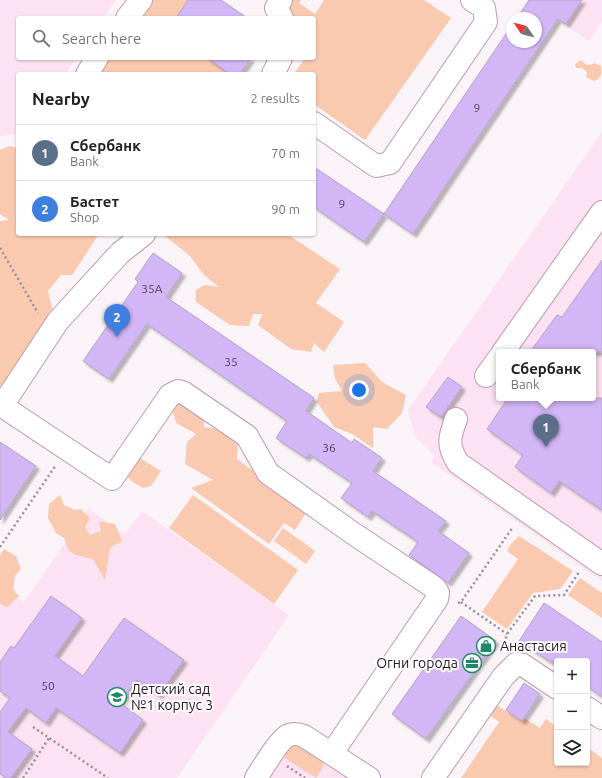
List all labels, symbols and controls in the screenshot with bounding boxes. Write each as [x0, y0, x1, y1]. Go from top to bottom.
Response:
north arrow [506, 12, 542, 48]
search box [16, 16, 316, 60]
icon: search [30, 27, 52, 49]
text: Search here [62, 30, 141, 47]
text: Nearby [32, 89, 90, 108]
text: 2 results [250, 91, 300, 105]
house number: 9 [474, 101, 480, 114]
text: Сбербанк [70, 137, 141, 154]
text: 1 [41, 146, 49, 160]
text: 70 m [271, 146, 300, 160]
text: Bank [70, 154, 99, 168]
text: Бастет [70, 193, 119, 210]
house number: 9 [339, 197, 345, 210]
text: 2 [41, 202, 49, 216]
text: 90 m [271, 202, 300, 216]
text: Shop [70, 210, 99, 224]
house number: 35А [141, 282, 163, 295]
pin: 2 [104, 304, 130, 337]
popup [496, 349, 596, 401]
house number: 35 [224, 355, 238, 368]
text: Сбербанк [511, 360, 581, 377]
text: Bank [511, 377, 540, 391]
your location [349, 380, 369, 400]
pin: 1 [533, 414, 559, 447]
house number: 36 [322, 441, 336, 454]
shop icon: Анастасия [475, 635, 497, 657]
place label: Анастасия [500, 638, 567, 654]
office icon: Огни города [461, 652, 483, 674]
place label: Огни города [376, 655, 458, 671]
map controls [554, 658, 590, 766]
button: + [554, 658, 590, 694]
house number: 50 [41, 679, 55, 692]
place label: Детский сад №1 корпус 3 [131, 681, 213, 713]
school or university icon: Детский сад №1 корпус 3 [106, 686, 128, 708]
button: − [554, 694, 590, 730]
button: layers [554, 730, 590, 766]

